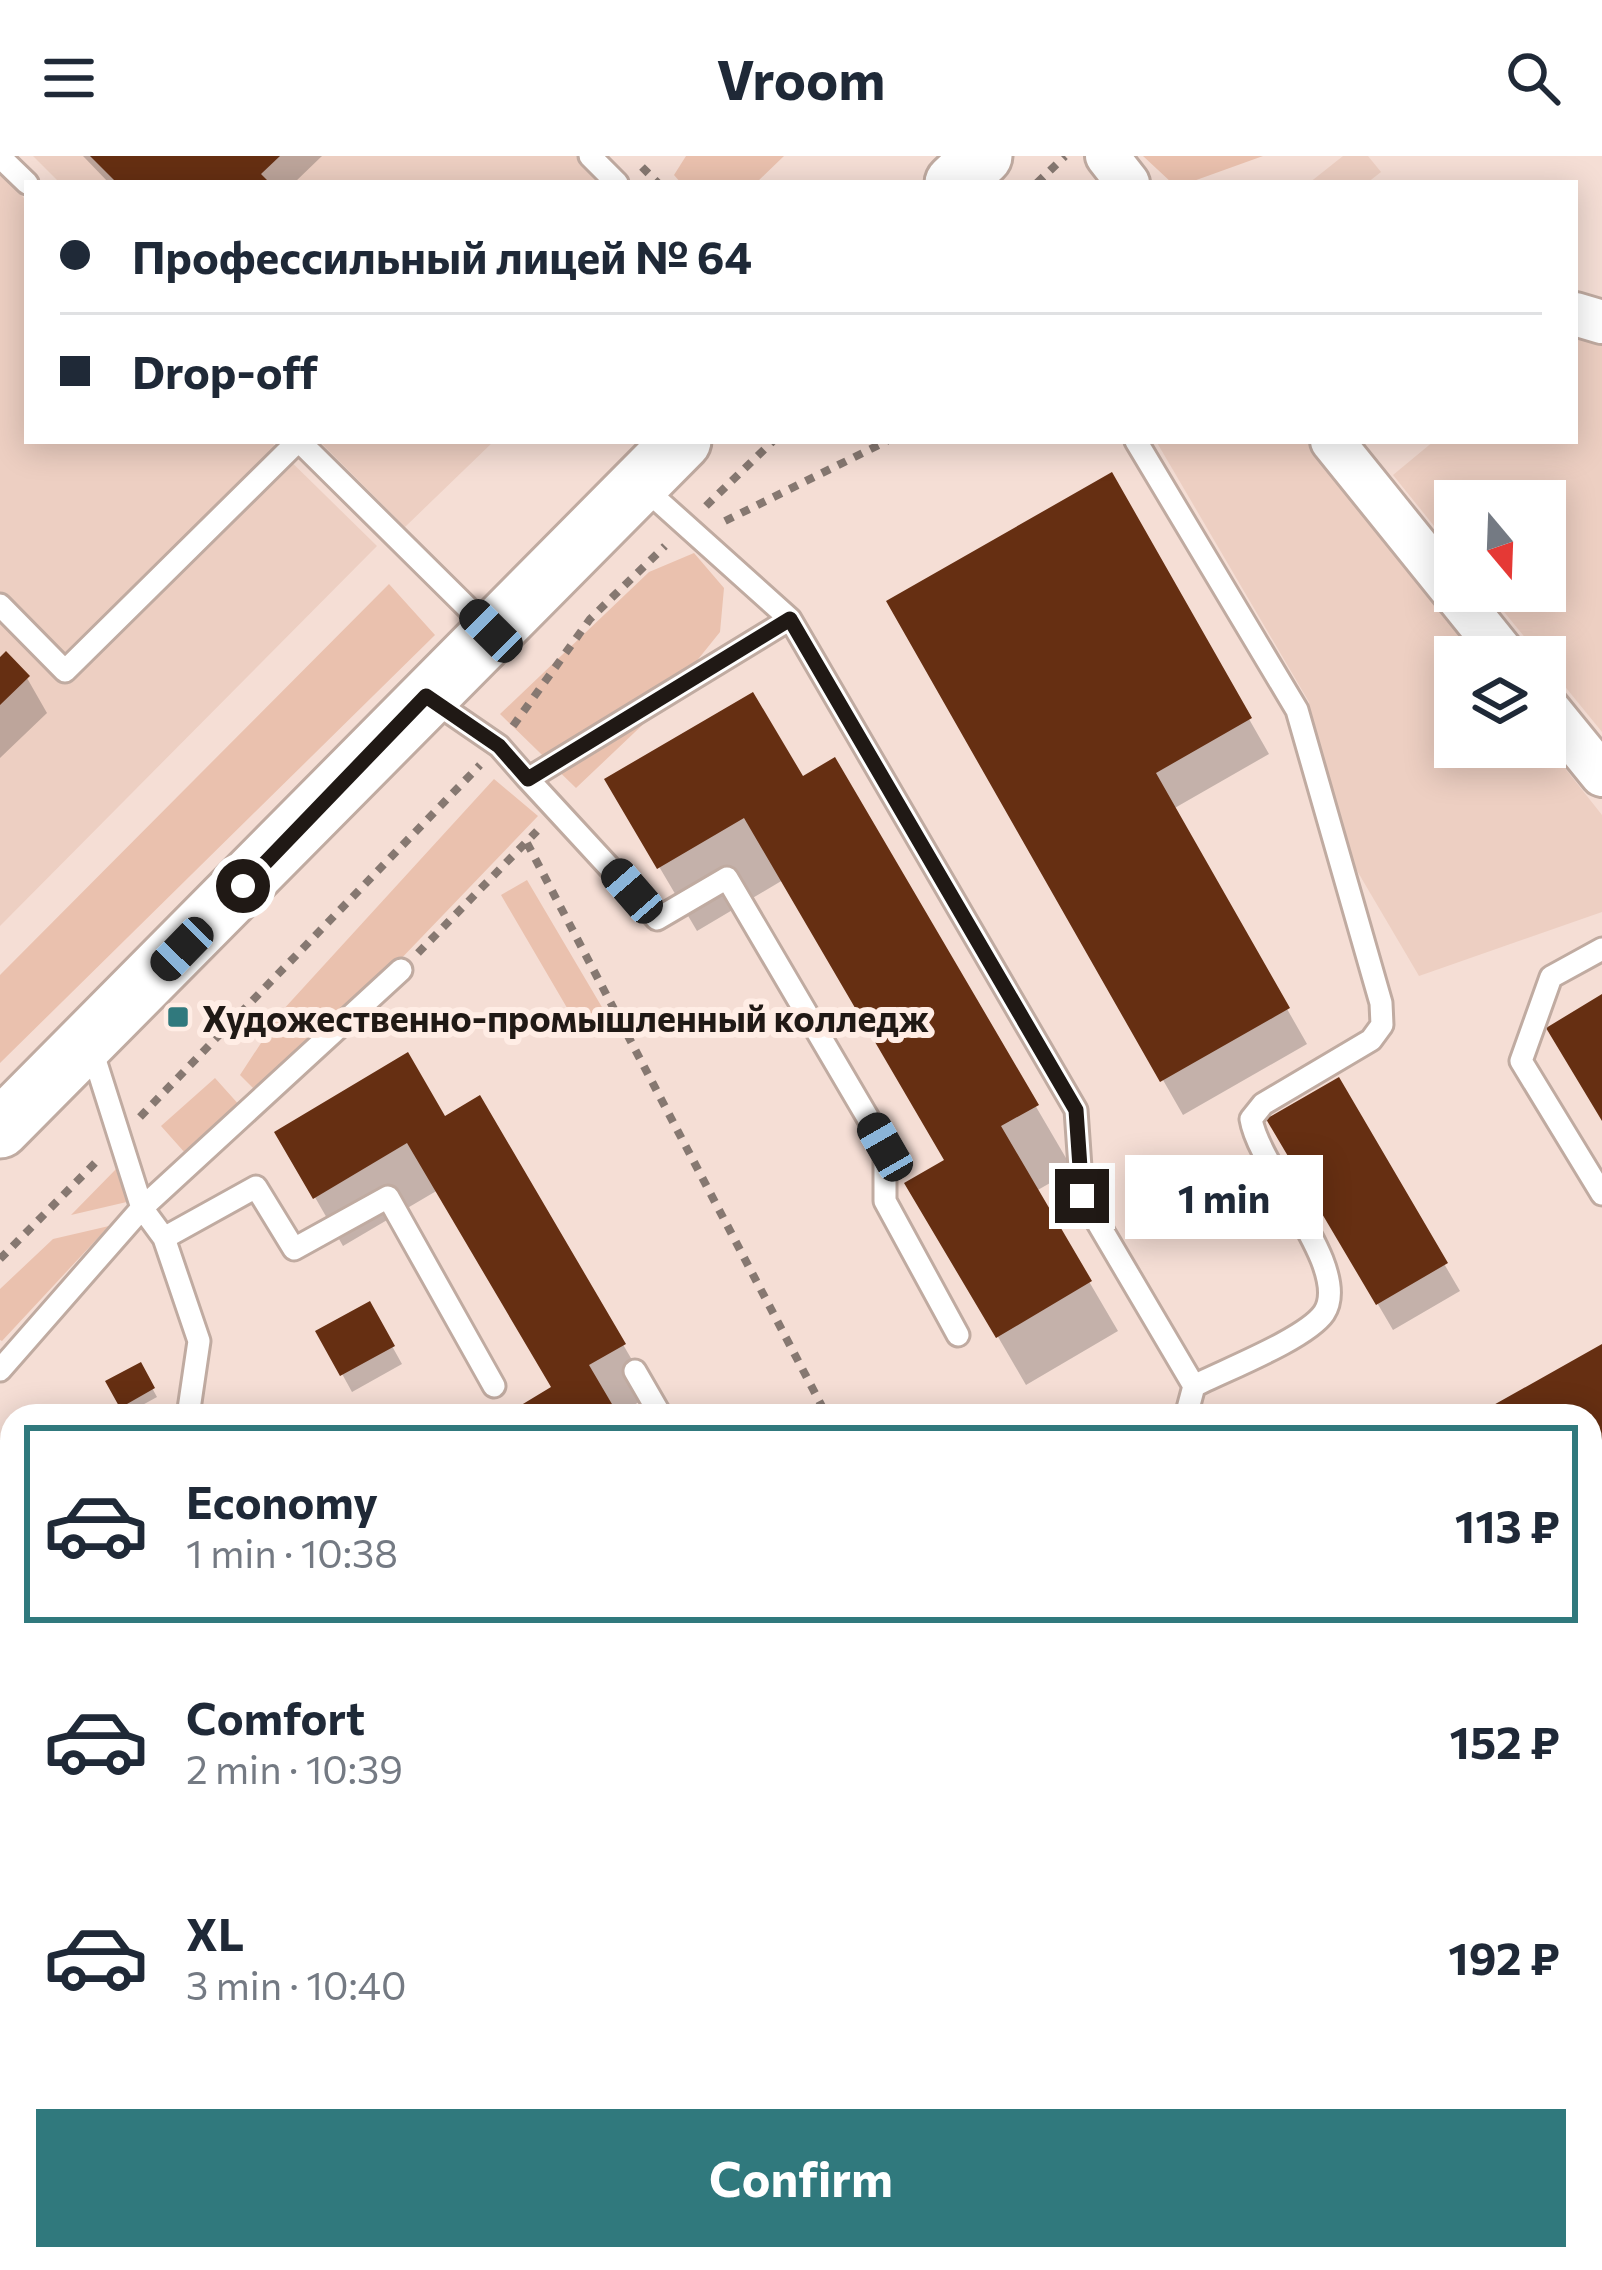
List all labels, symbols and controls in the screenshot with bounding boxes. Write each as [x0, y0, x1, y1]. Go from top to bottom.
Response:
icon: menu [36, 45, 102, 111]
text: Vroom [717, 45, 885, 111]
icon: search [1500, 45, 1566, 111]
text: Профессильный лицей № 64 [132, 228, 752, 283]
text: Drop-off [132, 343, 318, 398]
north arrow [1434, 480, 1566, 612]
map controls [1434, 480, 1566, 768]
car [453, 593, 529, 669]
button: layers [1434, 636, 1566, 768]
car [595, 852, 669, 930]
route start [216, 859, 270, 913]
car [144, 911, 220, 987]
place label: Художественно-промышленный колледж [202, 995, 930, 1039]
marker: Художественно-промышленный колледж [165, 1004, 191, 1030]
car [851, 1107, 919, 1187]
callout: 1 min [1124, 1154, 1322, 1238]
route end [1055, 1169, 1109, 1223]
text: 1 min [1178, 1173, 1270, 1221]
icon: car [42, 1470, 150, 1578]
text: Economy [186, 1473, 378, 1528]
text: 113 ₽ [1455, 1497, 1560, 1552]
text: 1 min · 10:38 [186, 1528, 398, 1576]
icon: car [42, 1686, 150, 1794]
text: Comfort [186, 1689, 365, 1744]
text: 152 ₽ [1450, 1713, 1560, 1768]
text: 2 min · 10:39 [186, 1744, 403, 1792]
icon: car [42, 1902, 150, 2010]
text: XL [186, 1905, 244, 1960]
text: 192 ₽ [1448, 1929, 1560, 1984]
text: 3 min · 10:40 [186, 1960, 406, 2008]
button: Confirm [36, 2109, 1566, 2247]

